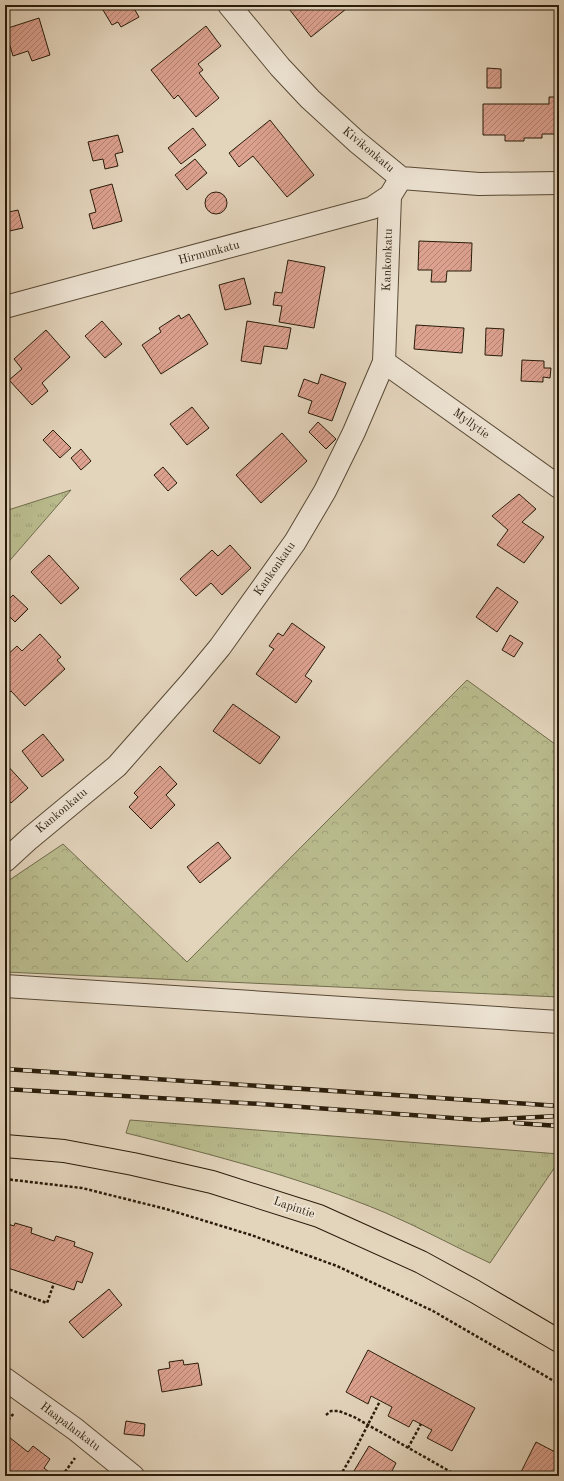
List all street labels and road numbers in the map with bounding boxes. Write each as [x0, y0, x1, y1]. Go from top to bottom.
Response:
street label: Kivikonkatu [340, 125, 397, 175]
street label: Kankonkatu [381, 228, 395, 292]
street label: Hirmunkatu [177, 239, 241, 267]
street label: Myllytie [450, 407, 492, 442]
street label: Kankonkatu [252, 539, 298, 598]
street label: Kankonkatu [34, 786, 90, 836]
street label: Lapintie [272, 1195, 317, 1221]
street label: Haapalankatu [38, 1401, 103, 1454]

